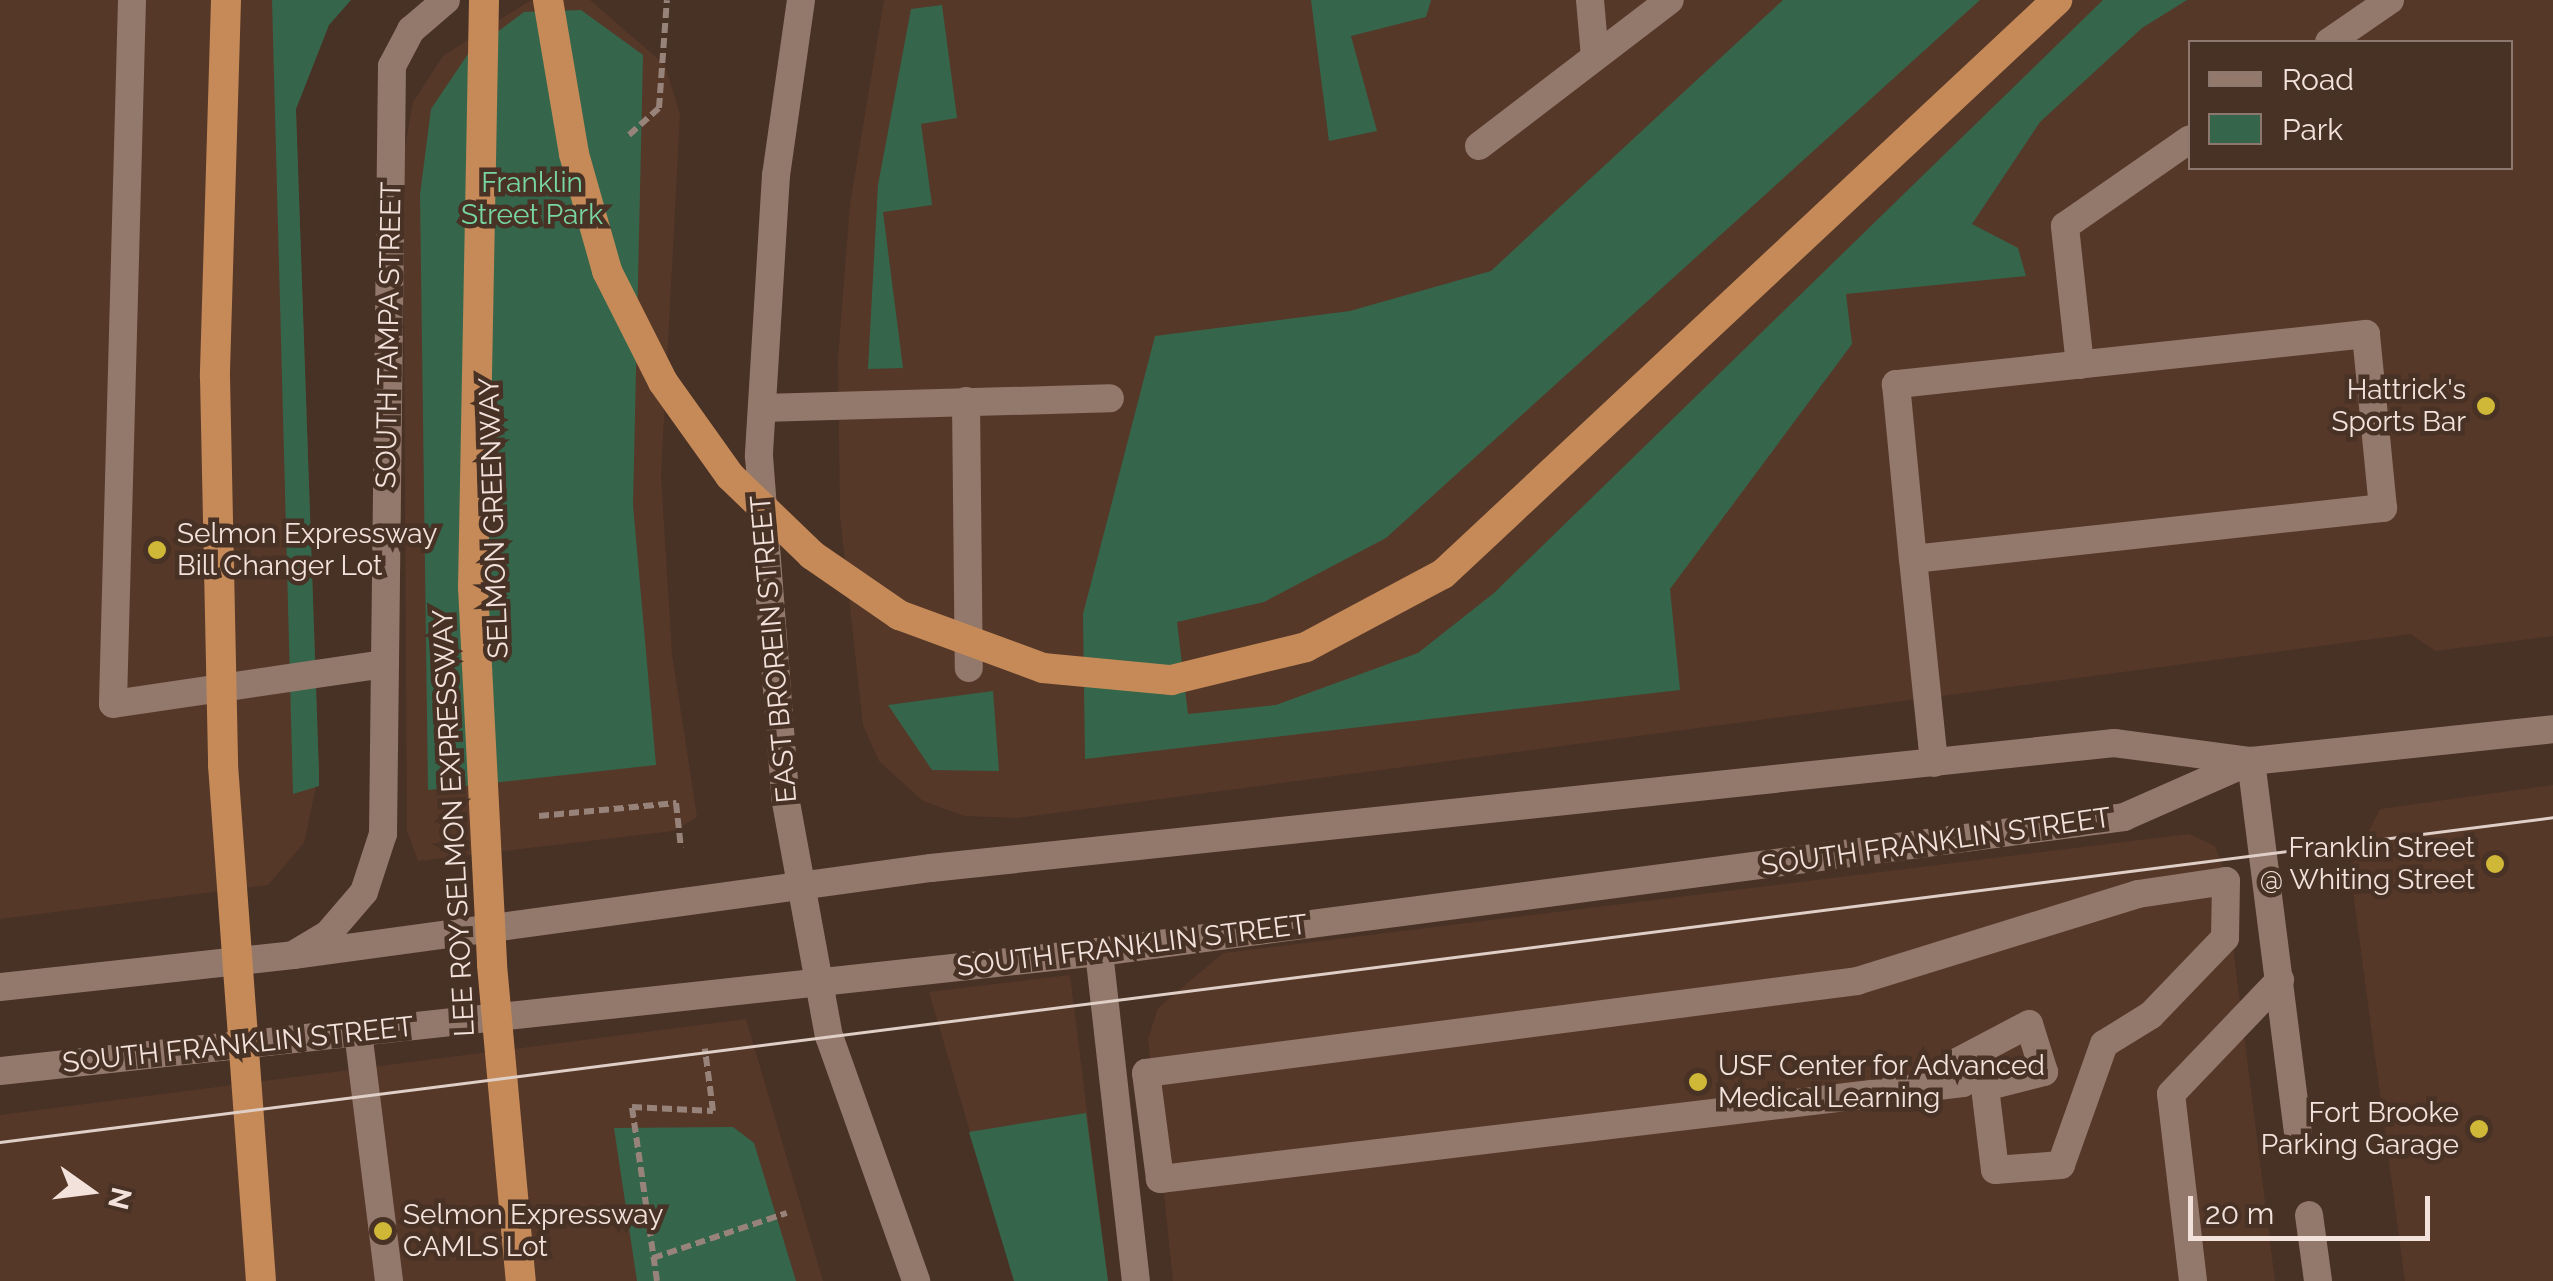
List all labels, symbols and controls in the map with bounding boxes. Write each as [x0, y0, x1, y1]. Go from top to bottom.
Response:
legend [2188, 40, 2513, 170]
text: Road [2282, 62, 2354, 97]
text: Park [2282, 112, 2343, 147]
park label: Franklin Street Park [461, 166, 603, 232]
street label: SOUTH TAMPA STREET [370, 181, 408, 489]
place label: Hattrick's Sports Bar [2331, 373, 2466, 439]
street label: SELMON GREENWAY [472, 377, 516, 659]
marker: Hattrick's Sports Bar [2475, 395, 2497, 417]
street label: EAST BROREIN STREET [744, 493, 804, 805]
place label: Selmon Expressway Bill Changer Lot [177, 517, 437, 583]
marker: Selmon Expressway Bill Changer Lot [146, 539, 168, 561]
street label: LEE ROY SELMON EXPRESSWAY [426, 608, 482, 1038]
street label: SOUTH FRANKLIN STREET [1759, 801, 2113, 883]
place label: Franklin Street @ Whiting Street [2259, 831, 2475, 897]
marker: Franklin Street @ Whiting Street [2484, 853, 2506, 875]
street label: SOUTH FRANKLIN STREET [955, 908, 1309, 984]
street label: SOUTH FRANKLIN STREET [61, 1010, 415, 1080]
place label: USF Center for Advanced Medical Learning [1718, 1049, 2048, 1115]
marker: USF Center for Advanced Medical Learning [1687, 1071, 1709, 1093]
place label: Fort Brooke Parking Garage [2261, 1096, 2459, 1162]
marker: Fort Brooke Parking Garage [2468, 1118, 2490, 1140]
north arrow [40, 1141, 140, 1241]
scale bar [2193, 1176, 2436, 1238]
text: N [101, 1184, 138, 1213]
text: 20 m [2205, 1196, 2274, 1231]
place label: Selmon Expressway CAMLS Lot [403, 1198, 663, 1264]
marker: Selmon Expressway CAMLS Lot [372, 1220, 394, 1242]

